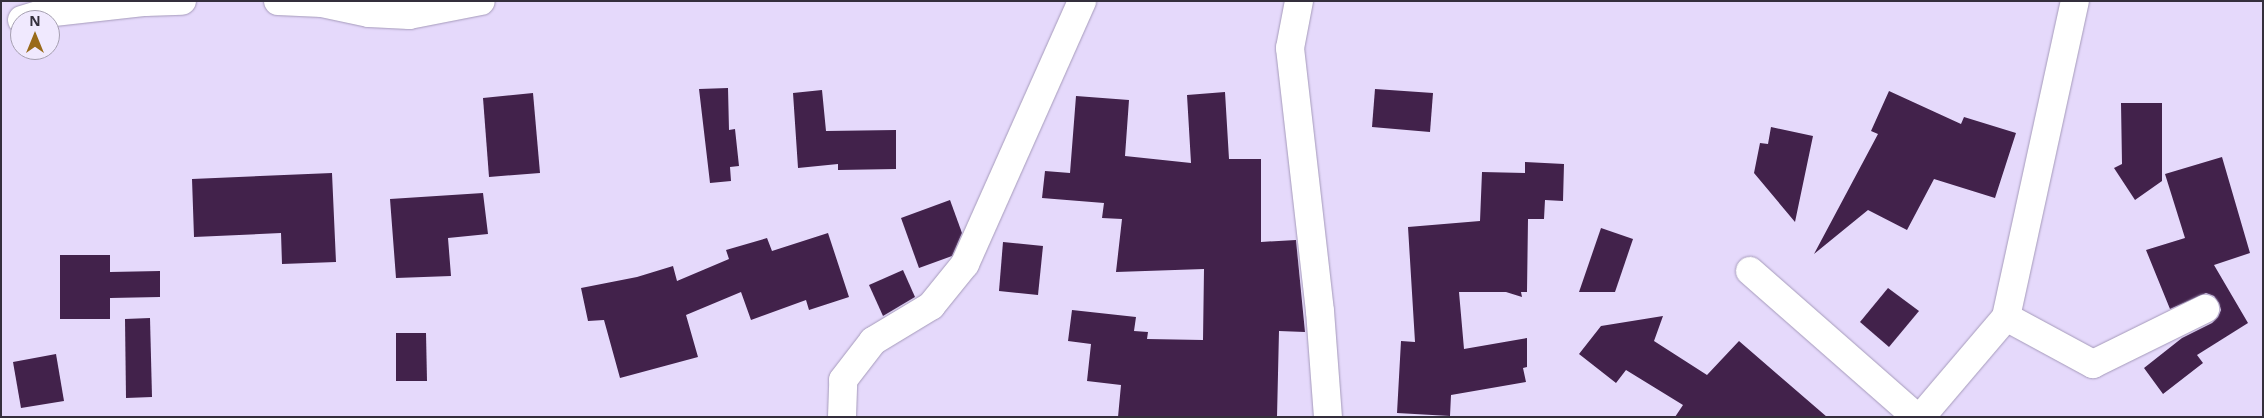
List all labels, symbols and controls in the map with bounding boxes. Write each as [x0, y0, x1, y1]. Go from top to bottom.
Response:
north arrow [10, 10, 60, 60]
text: N [29, 11, 41, 30]

